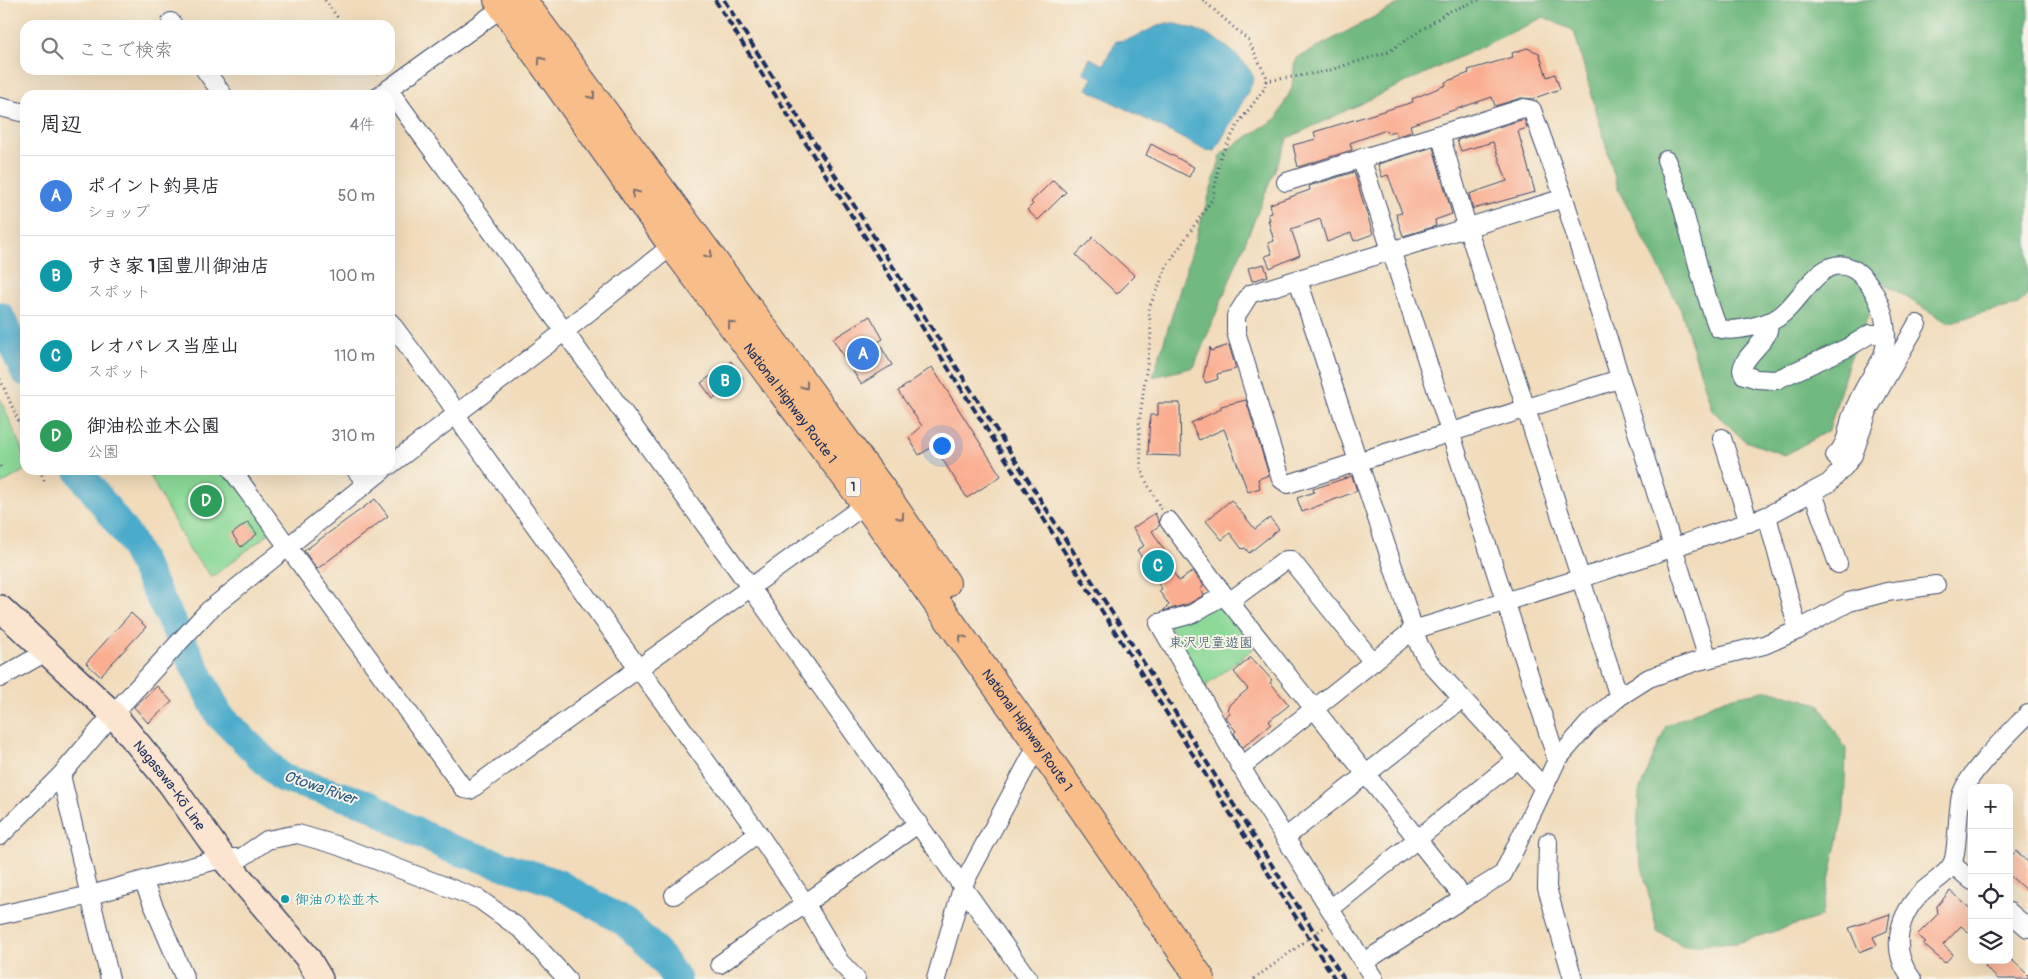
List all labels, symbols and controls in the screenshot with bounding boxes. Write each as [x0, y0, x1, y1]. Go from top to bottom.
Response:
search box [20, 20, 395, 75]
icon: search [38, 34, 66, 62]
text: ここで検索 [78, 38, 173, 62]
one-way arrow [538, 56, 547, 66]
one-way arrow [586, 90, 595, 100]
text: 周辺 [40, 111, 82, 138]
text: 4件 [350, 115, 375, 135]
text: ポイント釣具店 [87, 174, 220, 198]
text: A [51, 186, 61, 206]
text: 50 m [338, 186, 375, 206]
one-way arrow [632, 189, 641, 199]
text: ショップ [87, 202, 150, 222]
one-way arrow [703, 249, 712, 259]
text: すき家 1国豊川御油店 [87, 254, 270, 278]
text: B [51, 266, 61, 286]
text: 100 m [329, 266, 375, 286]
text: スポット [87, 282, 151, 302]
one-way arrow [728, 320, 737, 330]
text: レオパレス当座山 [87, 334, 239, 358]
pin: A [847, 335, 879, 373]
street label: National Highway Route 1 [740, 340, 841, 467]
text: C [51, 346, 61, 366]
text: 110 m [334, 346, 375, 366]
text: スポット [87, 362, 151, 382]
pin: B [709, 362, 741, 400]
one-way arrow [799, 380, 808, 390]
text: 御油松並木公園 [87, 414, 220, 438]
text: D [51, 426, 61, 446]
text: 310 m [331, 426, 375, 446]
your location [929, 433, 955, 459]
text: 公園 [87, 442, 119, 462]
road number: 1 [846, 478, 860, 497]
pin: D [190, 482, 222, 520]
one-way arrow [895, 512, 904, 521]
pin: C [1142, 547, 1174, 585]
one-way arrow [959, 634, 968, 644]
park label: 東沢児童遊園 [1169, 634, 1253, 651]
street label: National Highway Route 1 [978, 666, 1077, 795]
street label: Nagasawa-Kō Line [130, 737, 209, 834]
water label: Otowa River [281, 767, 360, 810]
map controls [1968, 784, 2013, 964]
button: + [1968, 784, 2013, 829]
button: − [1968, 829, 2013, 874]
button: locate [1968, 874, 2013, 919]
place label: 御油の松並木 [295, 891, 379, 908]
marker: 御油の松並木 [279, 893, 291, 905]
button: layers [1968, 919, 2013, 964]

